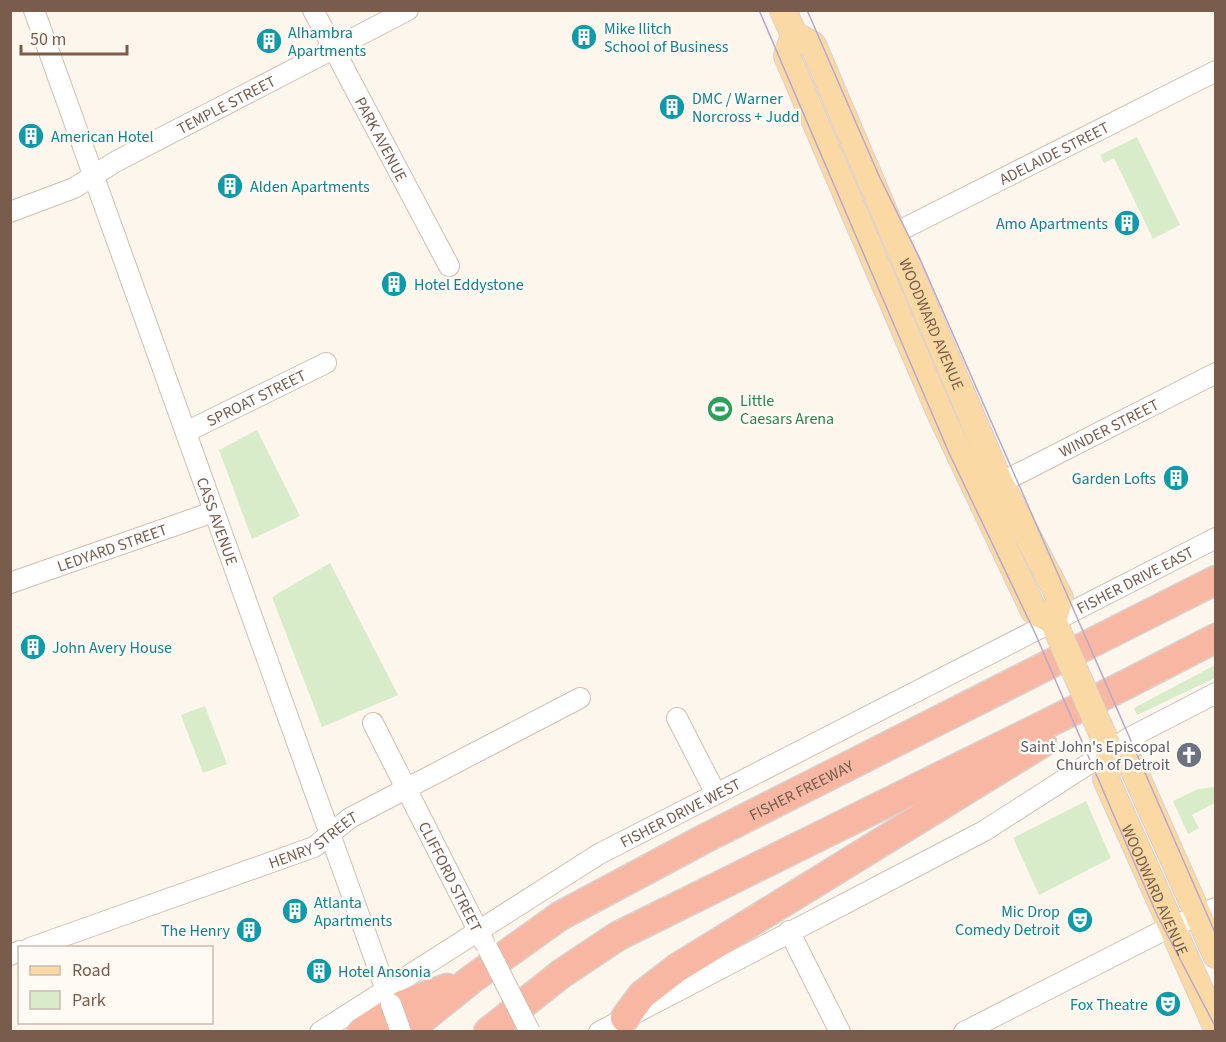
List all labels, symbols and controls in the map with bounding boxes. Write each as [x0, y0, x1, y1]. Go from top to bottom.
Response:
scale bar [21, 18, 128, 56]
place label: Mike Ilitch School of Business [604, 18, 729, 58]
place label: Alhambra Apartments [288, 22, 367, 62]
building icon: Mike Ilitch School of Business [569, 22, 599, 52]
building icon: Alhambra Apartments [254, 26, 284, 56]
text: 50 m [30, 27, 66, 52]
street label: TEMPLE STREET [173, 70, 280, 140]
place label: DMC / Warner Norcross + Judd [692, 88, 800, 128]
building icon: DMC / Warner Norcross + Judd [657, 92, 687, 122]
street label: PARK AVENUE [349, 93, 412, 186]
street label: ADELAIDE STREET [996, 117, 1114, 191]
building icon: American Hotel [16, 121, 46, 151]
place label: American Hotel [51, 126, 154, 148]
building icon: Alden Apartments [215, 171, 245, 201]
place label: Alden Apartments [250, 176, 370, 198]
building icon: Amo Apartments [1112, 208, 1142, 238]
place label: Amo Apartments [996, 213, 1108, 235]
street label: WOODWARD AVENUE [893, 255, 969, 394]
building icon: Hotel Eddystone [379, 269, 409, 299]
place label: Hotel Eddystone [414, 274, 524, 296]
street label: SPROAT STREET [203, 364, 310, 432]
place label: Little Caesars Arena [740, 390, 834, 430]
sports icon: Little Caesars Arena [705, 394, 735, 424]
street label: WINDER STREET [1056, 394, 1163, 463]
building icon: Garden Lofts [1161, 463, 1191, 493]
place label: Garden Lofts [1072, 468, 1156, 490]
street label: CASS AVENUE [191, 474, 243, 568]
street label: LEDYARD STREET [54, 519, 171, 578]
street label: FISHER DRIVE EAST [1073, 541, 1198, 620]
building icon: John Avery House [18, 632, 48, 662]
place label: John Avery House [52, 637, 172, 659]
place label: Saint John's Episcopal Church of Detroit [1020, 736, 1171, 776]
church icon: Saint John's Episcopal Church of Detroit [1174, 740, 1204, 770]
street label: FISHER FREEWAY [746, 755, 858, 826]
street label: FISHER DRIVE WEST [616, 773, 745, 853]
street label: HENRY STREET [266, 806, 362, 874]
street label: CLIFFORD STREET [413, 818, 487, 936]
street label: WOODWARD AVENUE [1116, 821, 1193, 959]
place label: Atlanta Apartments [314, 892, 393, 932]
building icon: Atlanta Apartments [280, 896, 310, 926]
place label: Mic Drop Comedy Detroit [955, 901, 1061, 941]
theatre icon: Mic Drop Comedy Detroit [1065, 905, 1095, 935]
building icon: The Henry [234, 915, 264, 945]
place label: The Henry [161, 920, 231, 942]
legend [18, 946, 213, 1024]
building icon: Hotel Ansonia [304, 956, 334, 986]
text: Road [72, 958, 111, 983]
place label: Hotel Ansonia [338, 961, 431, 983]
text: Park [72, 988, 106, 1013]
theatre icon: Fox Theatre [1153, 989, 1183, 1019]
place label: Fox Theatre [1070, 994, 1148, 1016]

